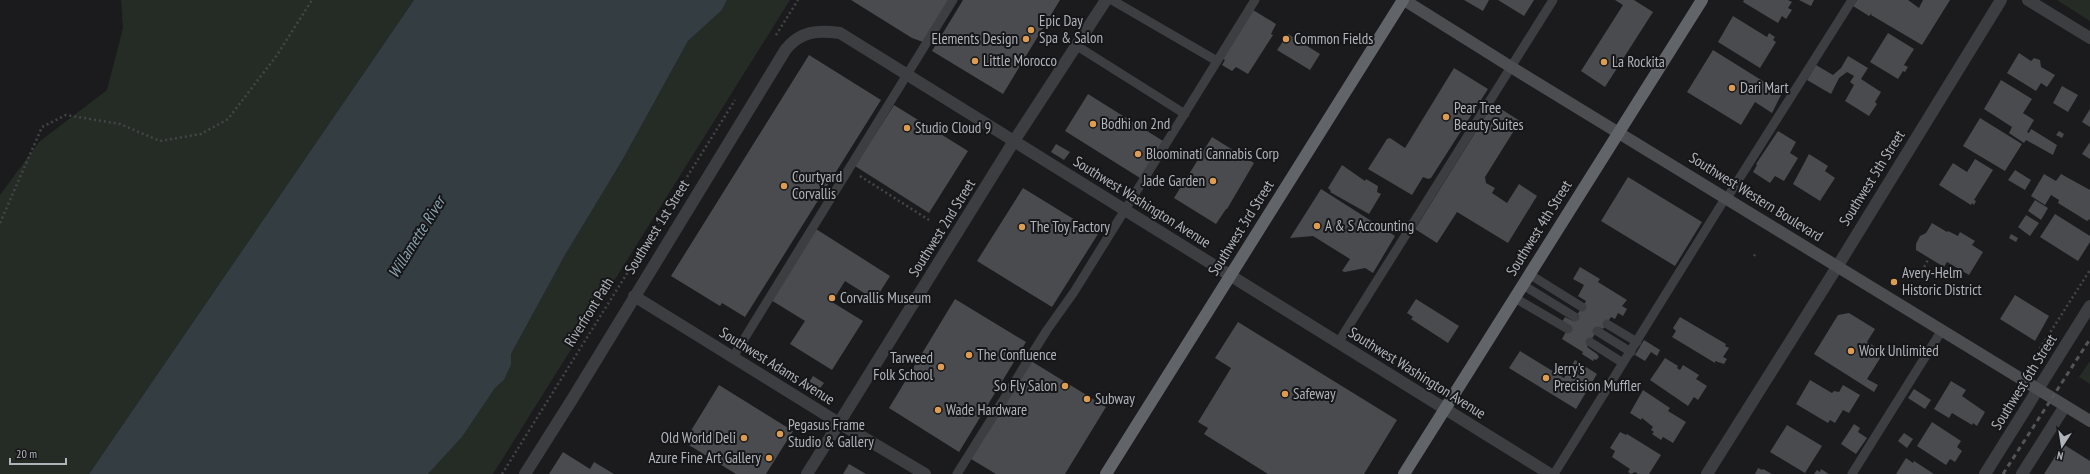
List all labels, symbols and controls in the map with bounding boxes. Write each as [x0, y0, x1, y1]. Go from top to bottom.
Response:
place label: Epic Day Spa & Salon [1039, 11, 1103, 47]
marker: Epic Day Spa & Salon [1026, 25, 1036, 35]
place label: Elements Design [931, 29, 1018, 48]
place label: Common Fields [1294, 29, 1373, 48]
marker: Elements Design [1021, 34, 1031, 44]
marker: Common Fields [1281, 34, 1291, 44]
place label: Little Morocco [983, 51, 1057, 70]
place label: La Rockita [1612, 52, 1665, 71]
marker: Little Morocco [970, 56, 980, 66]
marker: La Rockita [1599, 57, 1609, 67]
place label: Dari Mart [1740, 78, 1789, 97]
marker: Dari Mart [1727, 83, 1737, 93]
place label: Pear Tree Beauty Suites [1454, 98, 1524, 134]
marker: Pear Tree Beauty Suites [1441, 112, 1451, 122]
place label: Bodhi on 2nd [1101, 114, 1170, 133]
place label: Studio Cloud 9 [915, 118, 991, 137]
marker: Bodhi on 2nd [1088, 119, 1098, 129]
marker: Studio Cloud 9 [902, 123, 912, 133]
street label: Southwest 5th Street [1835, 126, 1909, 229]
place label: Bloominati Cannabis Corp [1146, 144, 1279, 163]
street label: Southwest Western Boulevard [1686, 148, 1827, 245]
marker: Bloominati Cannabis Corp [1133, 149, 1143, 159]
street label: Southwest Washington Avenue [1070, 152, 1215, 252]
place label: Courtyard Corvallis [792, 167, 842, 203]
place label: Jade Garden [1142, 171, 1205, 190]
street label: Southwest 2nd Street [904, 175, 979, 280]
street label: Southwest 1st Street [620, 176, 693, 277]
street label: Southwest 3rd Street [1204, 176, 1278, 279]
marker: Jade Garden [1208, 176, 1218, 186]
street label: Southwest 4th Street [1502, 176, 1576, 279]
marker: Courtyard Corvallis [779, 181, 789, 191]
water label: Willamette River [383, 190, 450, 281]
place label: A & S Accounting [1325, 216, 1414, 235]
place label: The Toy Factory [1030, 217, 1110, 236]
marker: A & S Accounting [1312, 221, 1322, 231]
marker: The Toy Factory [1017, 222, 1027, 232]
place label: Avery-Helm Historic District [1902, 263, 1982, 299]
street label: Riverfront Path [560, 274, 617, 350]
marker: Avery-Helm Historic District [1889, 277, 1899, 287]
place label: Corvallis Museum [840, 288, 931, 307]
marker: Corvallis Museum [827, 293, 837, 303]
street label: Southwest Adams Avenue [716, 323, 838, 409]
street label: Southwest Washington Avenue [1345, 323, 1490, 423]
street label: Southwest 6th Street [1987, 330, 2061, 433]
place label: Work Unlimited [1859, 341, 1939, 360]
place label: The Confluence [977, 345, 1057, 364]
marker: Work Unlimited [1846, 346, 1856, 356]
place label: Tarweed Folk School [873, 348, 933, 384]
marker: The Confluence [964, 350, 974, 360]
place label: Jerry's Precision Muffler [1553, 359, 1642, 395]
marker: Tarweed Folk School [936, 362, 946, 372]
marker: Jerry's Precision Muffler [1541, 373, 1551, 383]
place label: So Fly Salon [994, 376, 1057, 395]
marker: So Fly Salon [1060, 381, 1070, 391]
place label: Safeway [1293, 384, 1336, 403]
place label: Subway [1095, 389, 1135, 408]
marker: Safeway [1280, 389, 1290, 399]
marker: Subway [1082, 394, 1092, 404]
place label: Wade Hardware [946, 400, 1027, 419]
marker: Wade Hardware [933, 405, 943, 415]
place label: Pegasus Frame Studio & Gallery [788, 415, 874, 451]
north arrow [2042, 426, 2082, 466]
place label: Old World Deli [661, 428, 736, 447]
marker: Pegasus Frame Studio & Gallery [775, 429, 785, 439]
marker: Old World Deli [739, 433, 749, 443]
scale bar [10, 440, 66, 466]
text: 20 m [16, 446, 37, 461]
place label: Azure Fine Art Gallery [649, 448, 761, 467]
text: N [2056, 448, 2064, 463]
marker: Azure Fine Art Gallery [764, 453, 774, 463]

